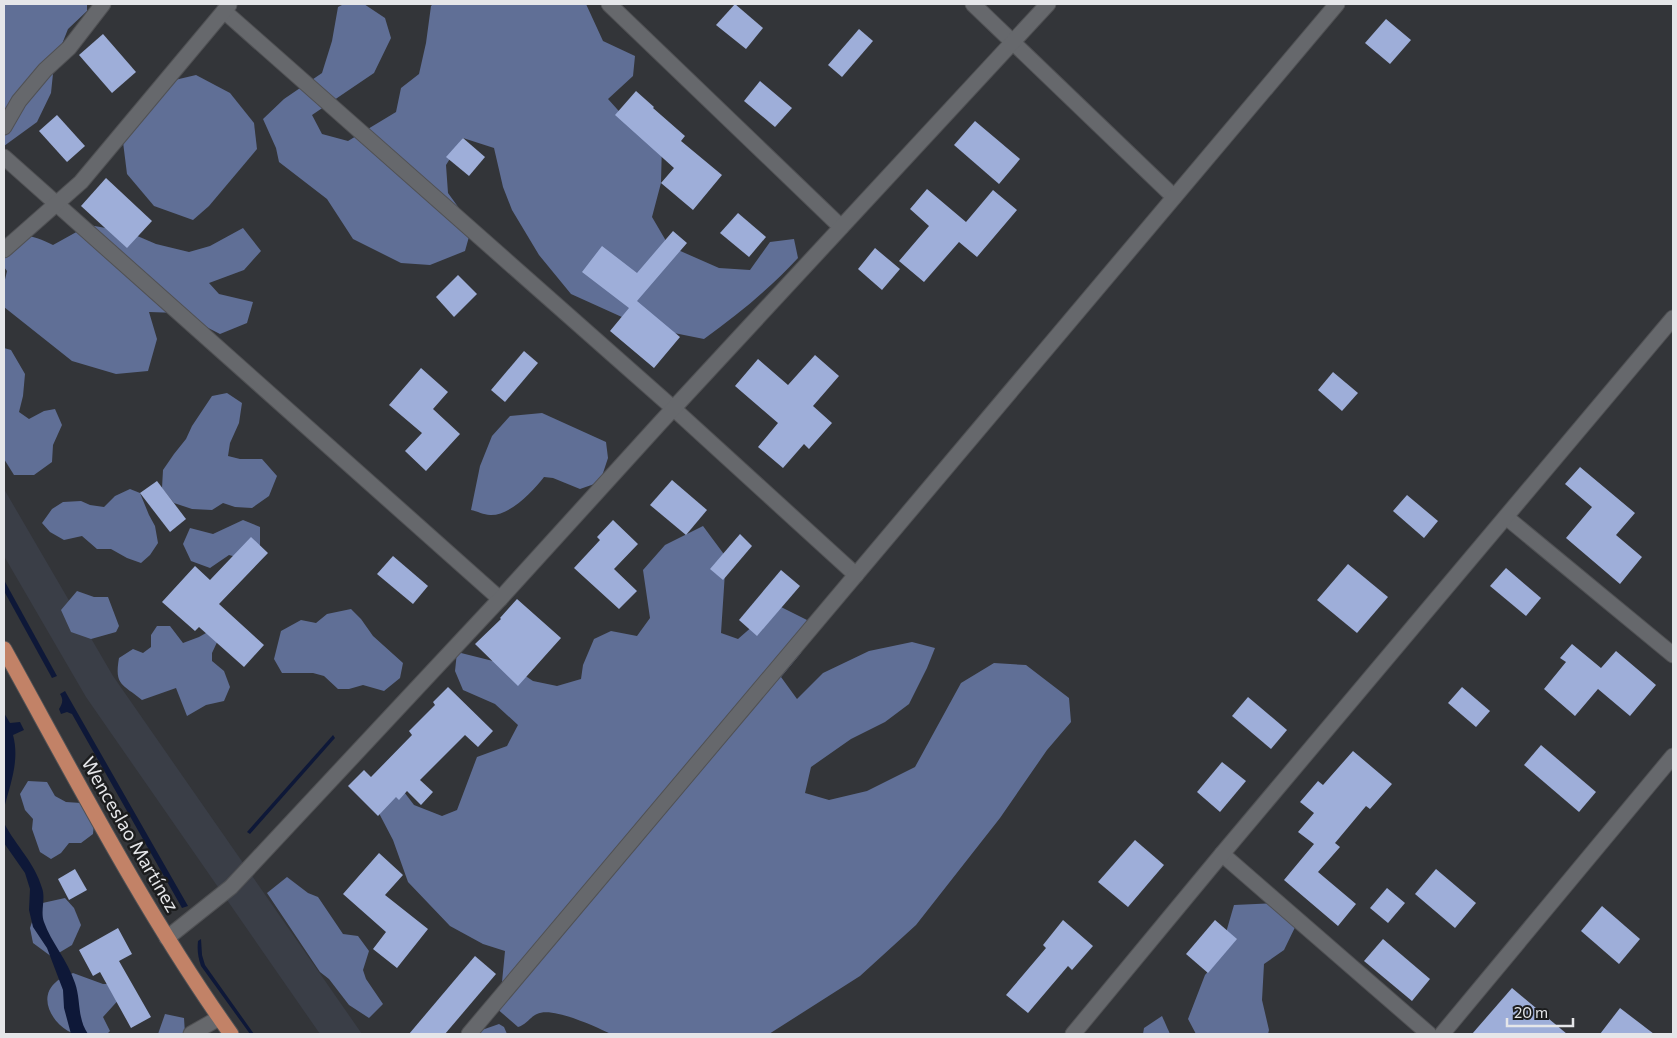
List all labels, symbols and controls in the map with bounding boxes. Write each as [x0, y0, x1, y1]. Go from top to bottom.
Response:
street label: Wenceslao Martínez [77, 752, 185, 916]
scale bar [1507, 996, 1573, 1028]
text: 20 m [1514, 1003, 1548, 1021]

